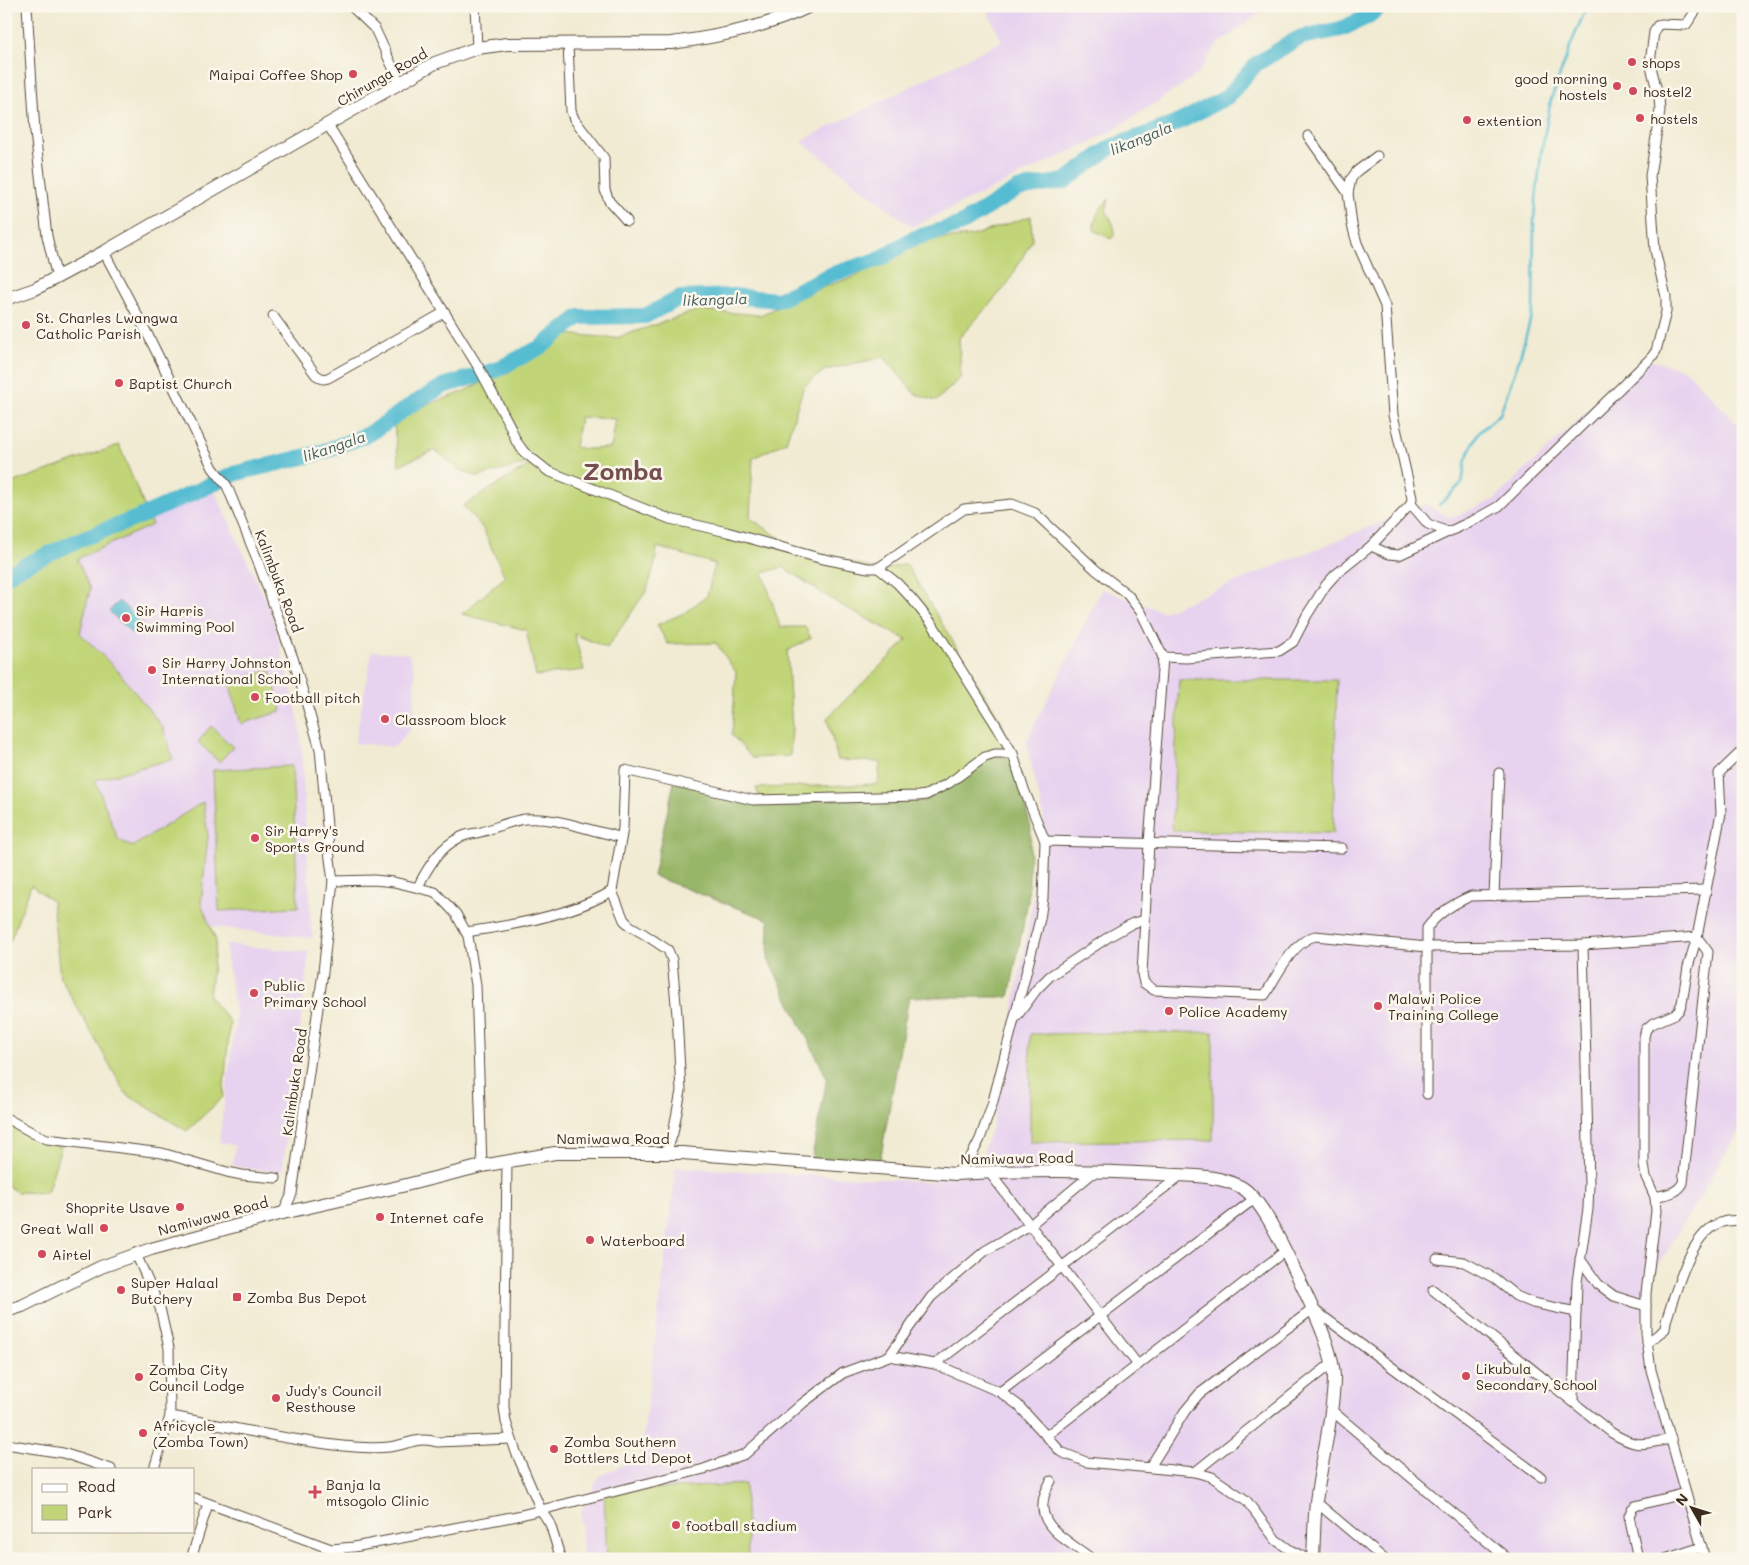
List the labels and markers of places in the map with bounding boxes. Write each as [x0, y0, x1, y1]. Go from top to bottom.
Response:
place label: shops [1642, 53, 1680, 72]
marker: shops [1626, 56, 1638, 68]
place label: Maipai Coffee Shop [209, 65, 343, 84]
marker: Maipai Coffee Shop [347, 68, 359, 80]
place label: good morning hostels [1515, 69, 1607, 104]
marker: good morning hostels [1611, 80, 1623, 92]
place label: hostel2 [1643, 82, 1692, 101]
marker: hostel2 [1627, 85, 1639, 97]
place label: hostels [1650, 109, 1698, 128]
place label: extention [1477, 111, 1542, 130]
marker: hostels [1634, 112, 1646, 124]
marker: extention [1461, 114, 1473, 126]
place label: St. Charles Lwangwa Catholic Parish [36, 308, 178, 343]
marker: St. Charles Lwangwa Catholic Parish [20, 319, 32, 331]
place label: Baptist Church [129, 374, 232, 393]
marker: Baptist Church [113, 377, 125, 389]
place label: Sir Harris Swimming Pool [136, 601, 235, 636]
marker: Sir Harris Swimming Pool [120, 612, 132, 624]
place label: Sir Harry Johnston International School [162, 653, 302, 688]
marker: Sir Harry Johnston International School [146, 664, 158, 676]
place label: Football pitch [265, 688, 360, 707]
marker: Football pitch [249, 691, 261, 703]
place label: Classroom block [395, 710, 507, 729]
marker: Classroom block [379, 713, 391, 725]
place label: Sir Harry's Sports Ground [265, 821, 364, 856]
marker: Sir Harry's Sports Ground [249, 832, 261, 844]
place label: Public Primary School [264, 976, 367, 1011]
marker: Public Primary School [248, 987, 260, 999]
place label: Malawi Police Training College [1388, 989, 1499, 1024]
marker: Malawi Police Training College [1372, 1000, 1384, 1012]
place label: Police Academy [1179, 1002, 1288, 1021]
marker: Police Academy [1163, 1005, 1175, 1017]
place label: Shoprite Usave [66, 1198, 170, 1217]
marker: Shoprite Usave [174, 1201, 186, 1213]
place label: Internet cafe [390, 1208, 484, 1227]
marker: Internet cafe [374, 1211, 386, 1223]
place label: Great Wall [21, 1219, 94, 1238]
marker: Great Wall [98, 1222, 110, 1234]
place label: Waterboard [600, 1231, 685, 1250]
marker: Waterboard [584, 1234, 596, 1246]
place label: Airtel [52, 1245, 91, 1264]
marker: Airtel [36, 1248, 48, 1260]
place label: Super Halaal Butchery [131, 1273, 219, 1308]
marker: Super Halaal Butchery [115, 1284, 127, 1296]
place label: Zomba Bus Depot [247, 1288, 367, 1307]
marker: Zomba Bus Depot [231, 1291, 243, 1303]
place label: Likubula Secondary School [1476, 1359, 1597, 1394]
place label: Zomba City Council Lodge [149, 1360, 245, 1395]
marker: Likubula Secondary School [1460, 1370, 1472, 1382]
marker: Zomba City Council Lodge [133, 1371, 145, 1383]
place label: Judy's Council Resthouse [286, 1381, 382, 1416]
marker: Judy's Council Resthouse [270, 1392, 282, 1404]
place label: Africycle (Zomba Town) [153, 1416, 248, 1451]
marker: Africycle (Zomba Town) [137, 1427, 149, 1439]
place label: Zomba Southern Bottlers Ltd Depot [564, 1432, 692, 1467]
marker: Zomba Southern Bottlers Ltd Depot [548, 1443, 560, 1455]
place label: Banja la mtsogolo Clinic [326, 1475, 429, 1510]
marker: Banja la mtsogolo Clinic [308, 1485, 322, 1499]
place label: football stadium [686, 1516, 797, 1535]
marker: football stadium [670, 1519, 682, 1531]

